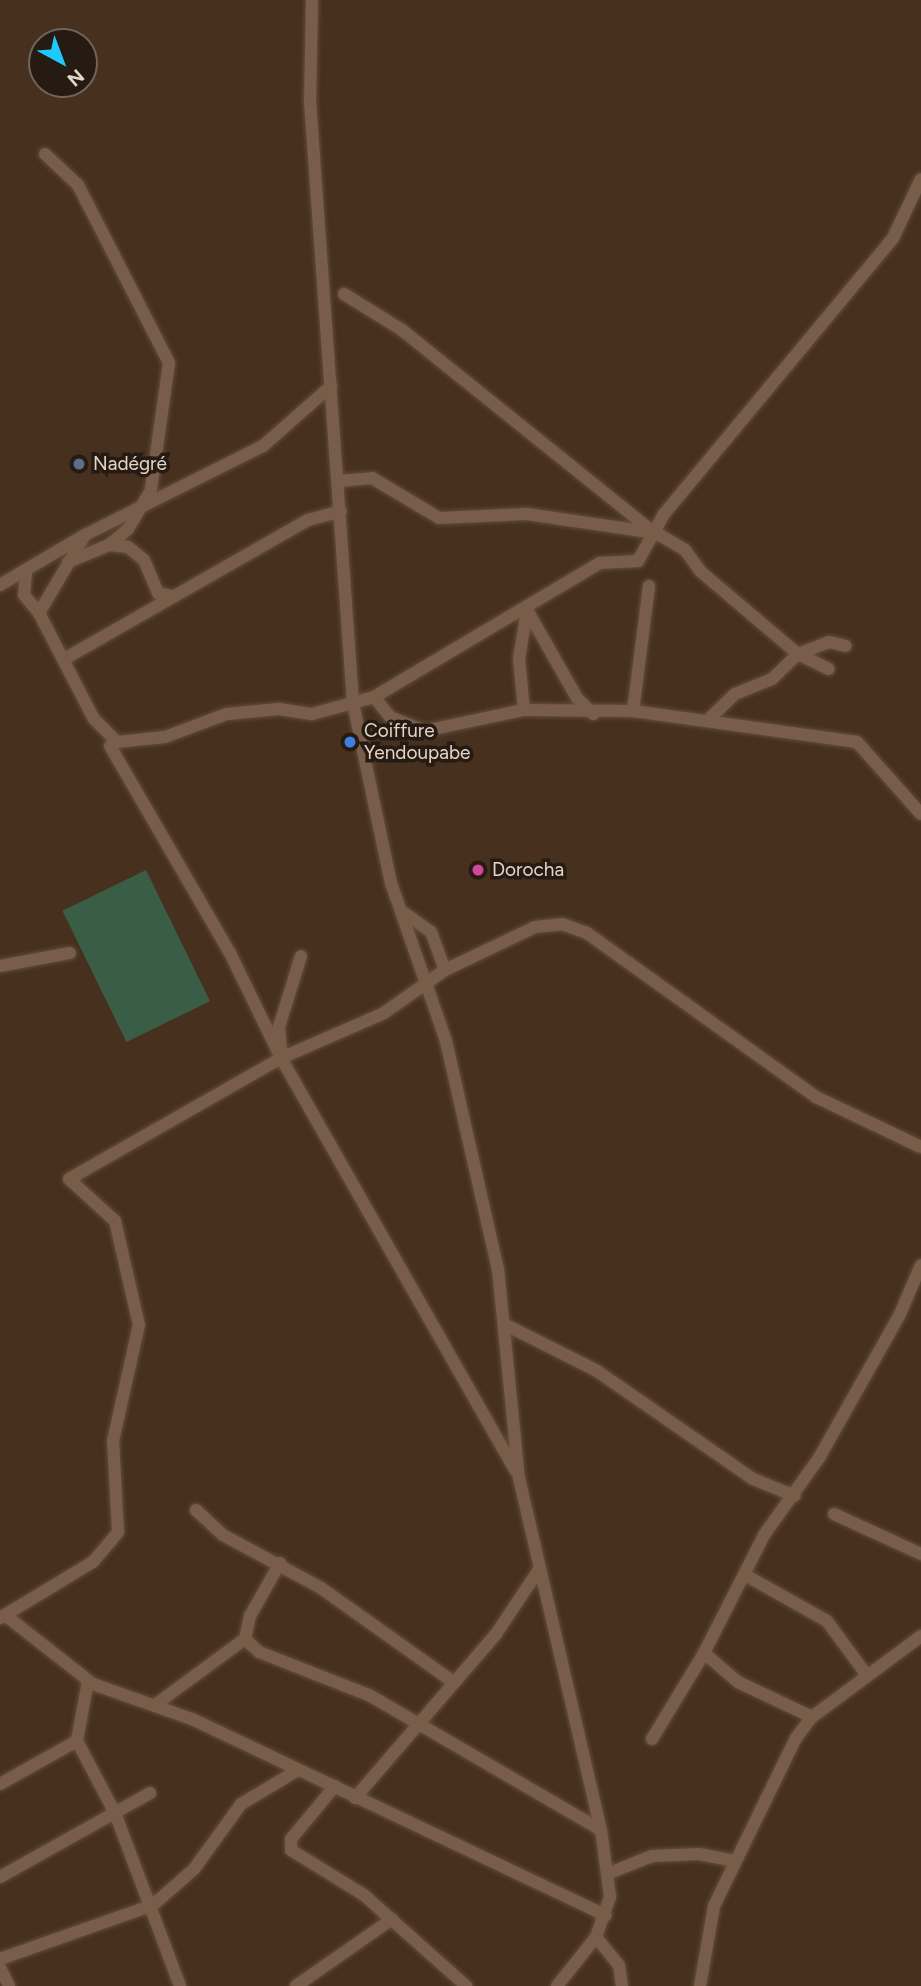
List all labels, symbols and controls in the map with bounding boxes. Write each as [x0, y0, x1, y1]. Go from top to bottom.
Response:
north arrow [28, 28, 98, 98]
text: N [63, 64, 89, 91]
place label: Nadégré [93, 453, 167, 475]
marker: Nadégré [71, 456, 87, 472]
place label: Coiffure Yendoupabe [364, 720, 470, 764]
marker: Coiffure Yendoupabe [342, 734, 358, 750]
place label: Dorocha [492, 859, 564, 881]
marker: Dorocha [470, 862, 486, 878]

